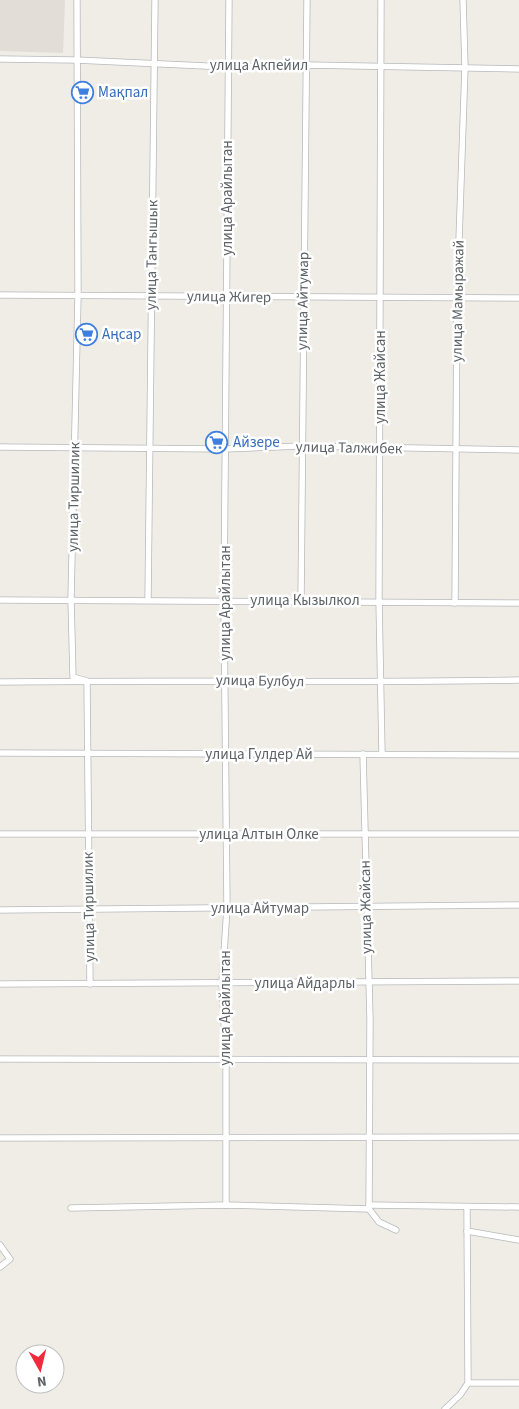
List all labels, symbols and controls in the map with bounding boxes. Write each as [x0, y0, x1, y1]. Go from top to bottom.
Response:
street label: улица Акпейил [210, 55, 308, 76]
supermarket icon: Мақпал [70, 80, 94, 104]
place label: Мақпал [98, 82, 148, 103]
street label: улица Арайлытан [217, 140, 238, 256]
street label: улица Тангышык [141, 199, 163, 310]
street label: улица Мамыражай [446, 240, 470, 362]
street label: улица Айтумар [292, 252, 314, 350]
street label: улица Жигер [187, 286, 271, 308]
supermarket icon: Аңсар [74, 322, 98, 346]
place label: Аңсар [102, 324, 141, 345]
street label: улица Жайсан [370, 330, 391, 424]
supermarket icon: Айзере [205, 430, 229, 454]
place label: Айзере [233, 432, 280, 453]
street label: улица Талжибек [296, 437, 403, 459]
street label: улица Тиршилик [63, 441, 85, 552]
street label: улица Арайлытан [215, 545, 236, 661]
street label: улица Кызылкол [250, 590, 360, 611]
street label: улица Булбул [216, 670, 304, 692]
street label: улица Гулдер Ай [205, 744, 313, 765]
street label: улица Алтын Олке [199, 824, 319, 845]
street label: улица Тиршилик [78, 851, 100, 962]
street label: улица Жайсан [355, 860, 377, 954]
street label: улица Айтумар [211, 898, 309, 919]
street label: улица Арайлытан [215, 950, 236, 1066]
street label: улица Айдарлы [255, 973, 355, 994]
north arrow [15, 1344, 65, 1394]
text: N [36, 1370, 48, 1391]

